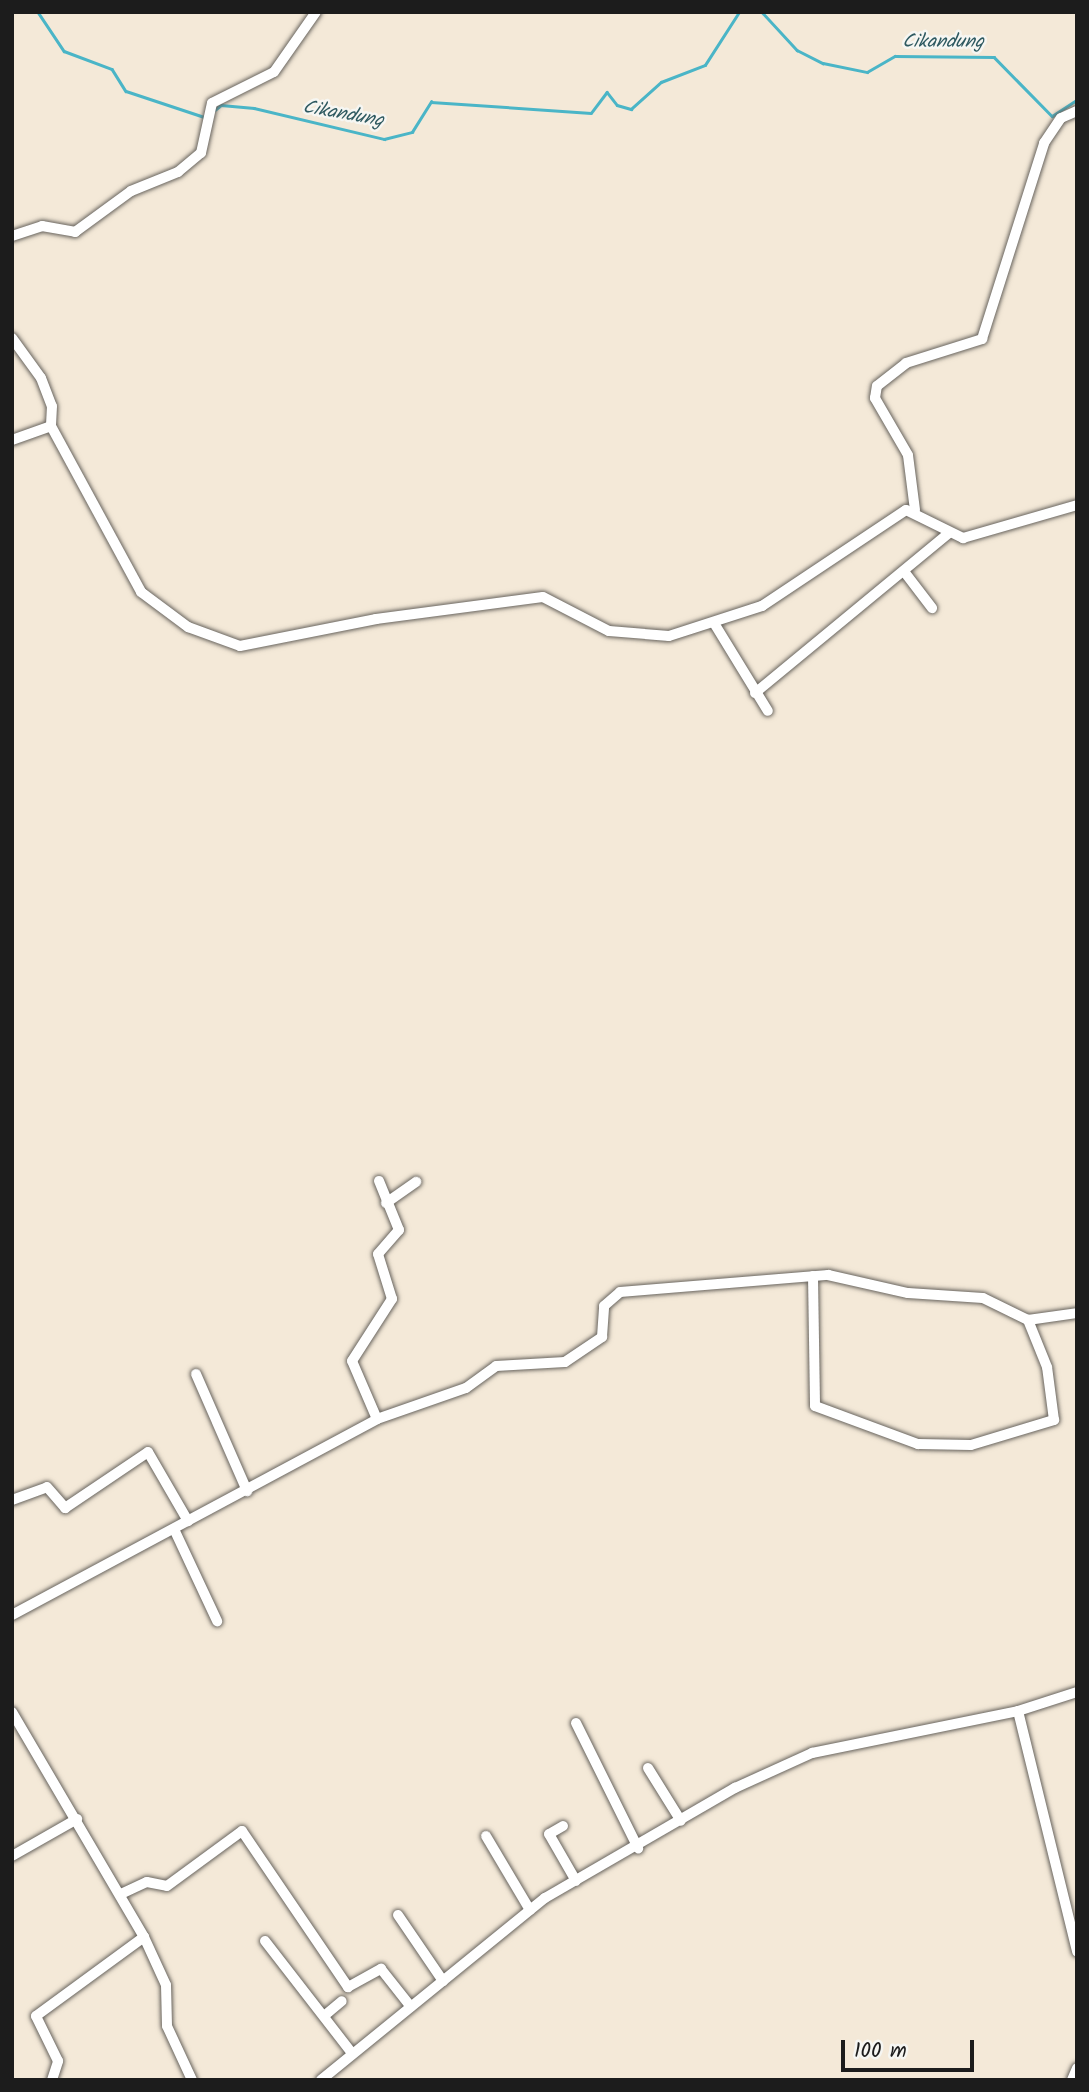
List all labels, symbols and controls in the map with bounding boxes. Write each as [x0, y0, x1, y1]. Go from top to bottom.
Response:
water label: Cikandung [902, 32, 984, 54]
water label: Cikandung [301, 97, 385, 133]
scale bar [844, 2025, 977, 2070]
text: 100 m [854, 2035, 907, 2068]

